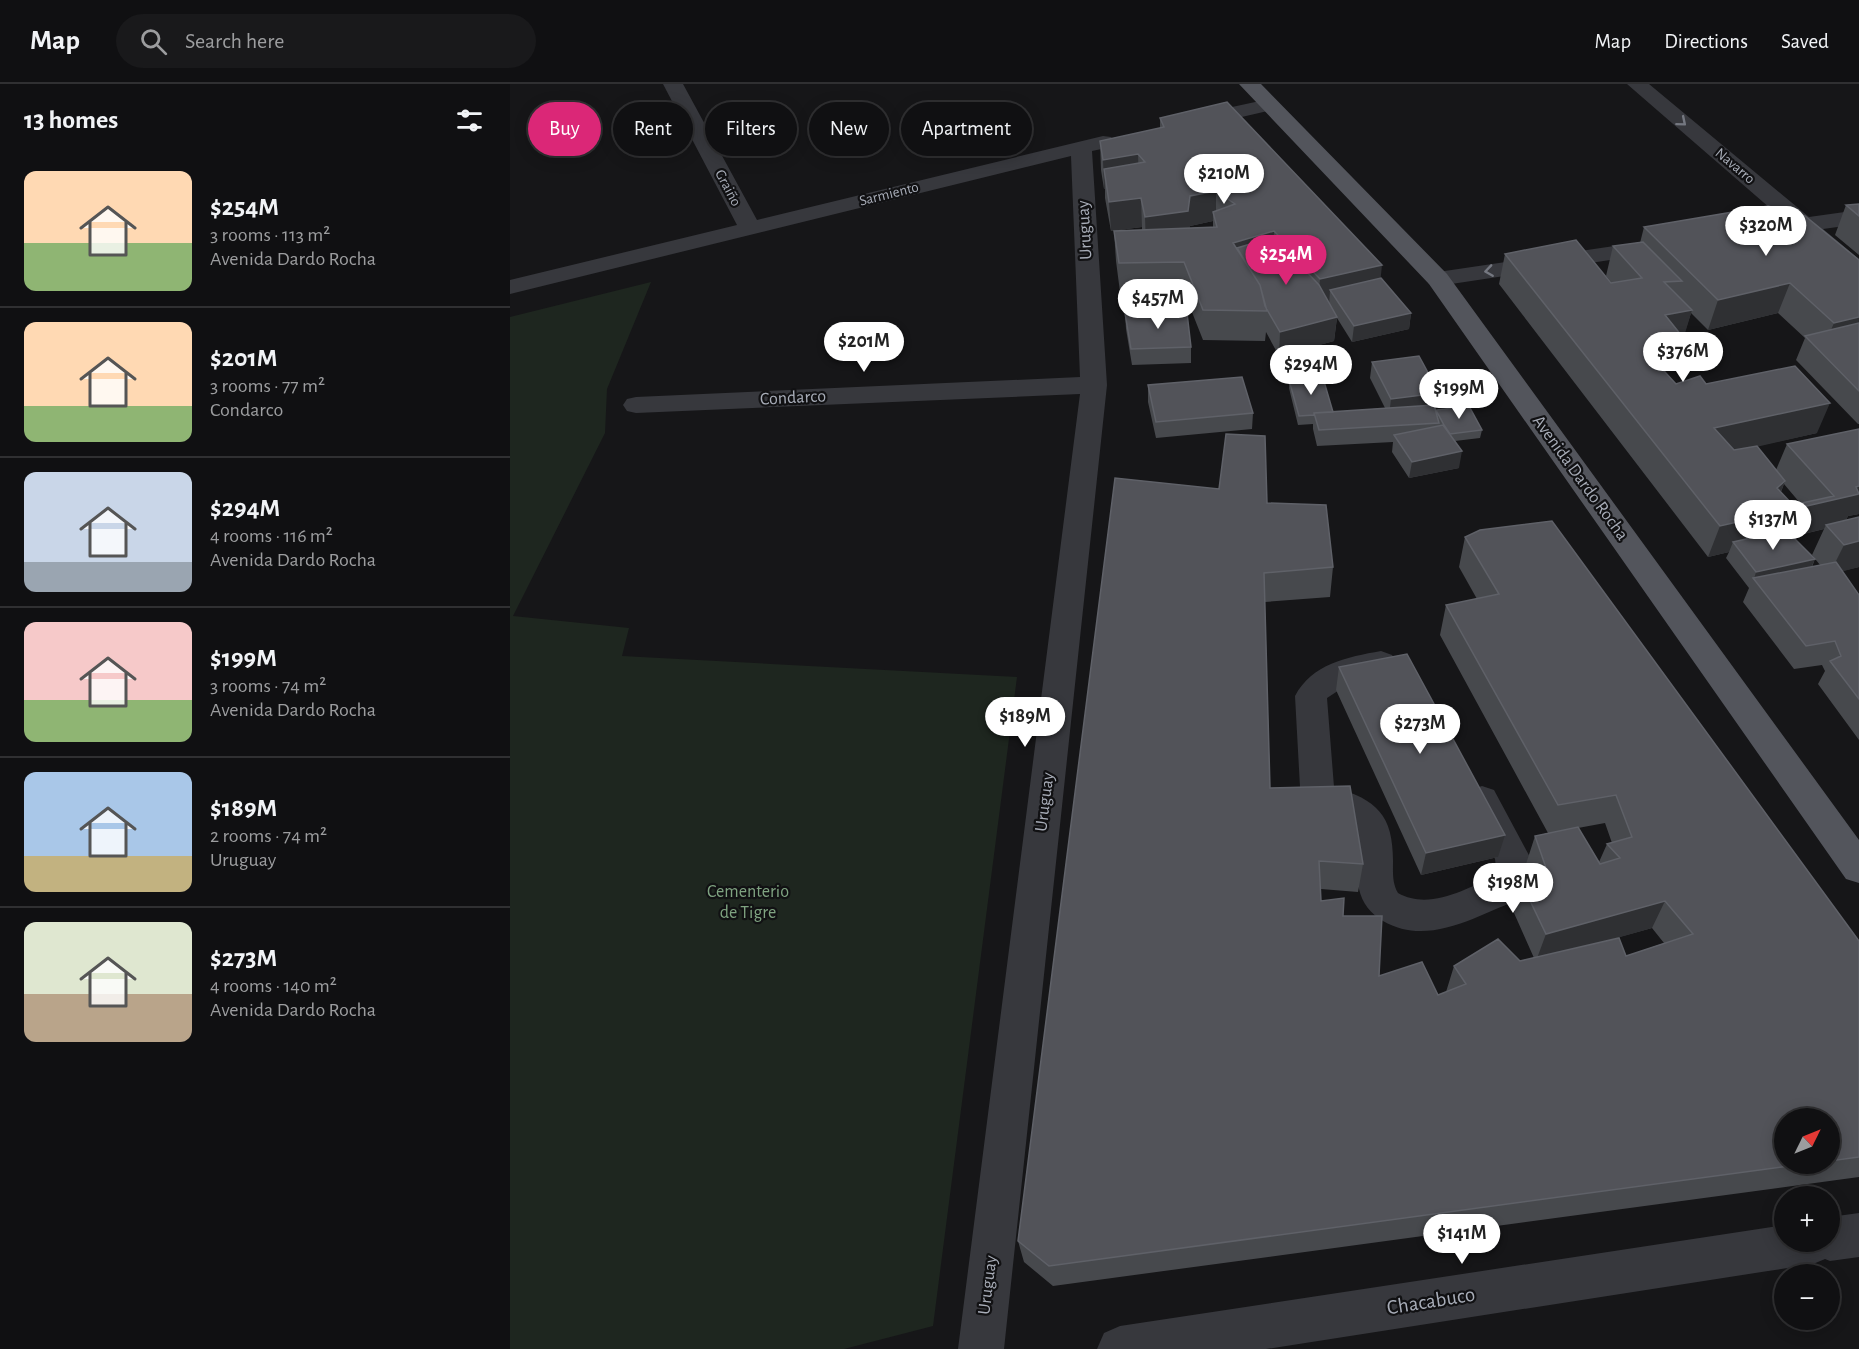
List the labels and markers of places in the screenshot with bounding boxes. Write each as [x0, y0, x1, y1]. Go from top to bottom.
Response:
pin: $210M [1182, 154, 1266, 205]
pin: $320M [1724, 206, 1808, 257]
pin: $254M [1244, 235, 1328, 286]
pin: $457M [1116, 279, 1200, 330]
pin: $201M [822, 322, 906, 373]
pin: $376M [1641, 332, 1725, 383]
pin: $294M [1269, 345, 1353, 396]
pin: $199M [1417, 369, 1501, 420]
pin: $137M [1731, 500, 1815, 551]
pin: $189M [983, 697, 1067, 748]
pin: $273M [1378, 704, 1462, 755]
pin: $198M [1471, 863, 1555, 914]
pin: $141M [1420, 1214, 1504, 1265]

